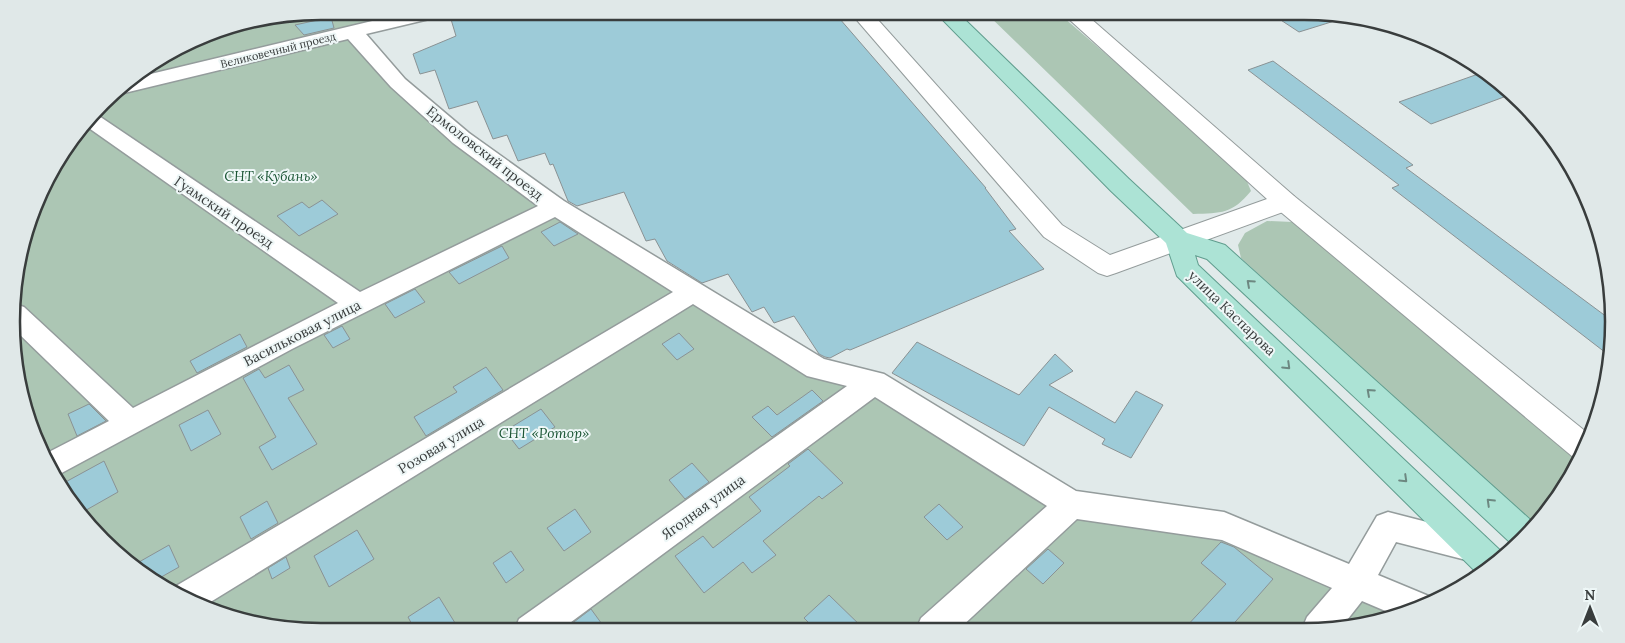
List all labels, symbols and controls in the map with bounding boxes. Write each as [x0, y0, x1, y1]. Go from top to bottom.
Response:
street label: Великовечный проезд [219, 29, 338, 71]
street label: Ермоловский проезд [423, 102, 547, 204]
park label: СНТ «Кубань» [224, 167, 318, 185]
street label: Гуамский проезд [171, 172, 277, 252]
street label: улица Каспарова [1184, 267, 1280, 359]
one-way arrow [1246, 279, 1255, 288]
street label: Васильковая улица [240, 296, 364, 370]
one-way arrow [1281, 360, 1290, 369]
one-way arrow [1367, 389, 1376, 398]
street label: Розовая улица [395, 412, 487, 478]
park label: СНТ «Ротор» [499, 424, 589, 442]
street label: Ягодная улица [657, 471, 749, 543]
one-way arrow [1398, 473, 1407, 482]
one-way arrow [1487, 498, 1496, 507]
north arrow [1565, 583, 1615, 633]
text: N [1585, 586, 1596, 604]

